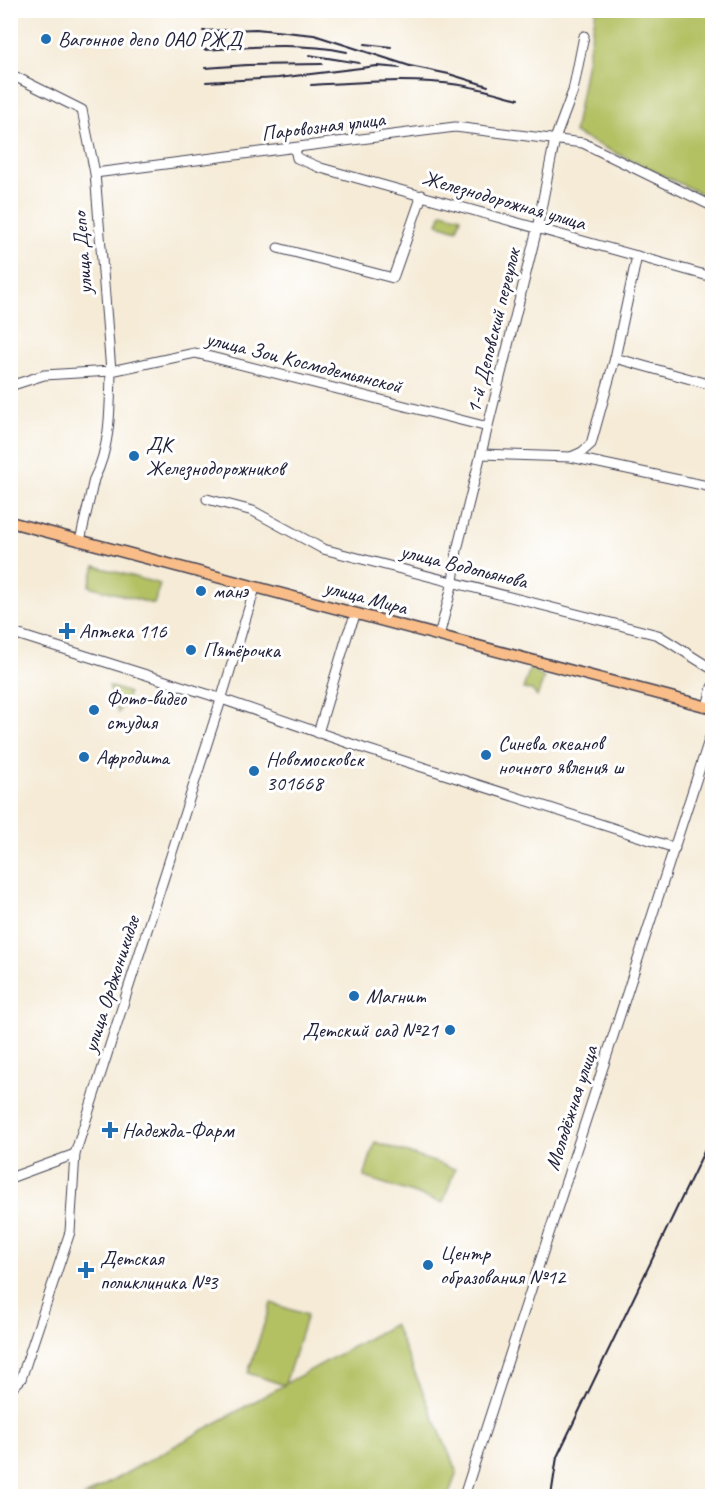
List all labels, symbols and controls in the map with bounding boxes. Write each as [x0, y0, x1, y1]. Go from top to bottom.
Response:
place label: Вагонное депо ОАО РЖД [58, 26, 243, 52]
marker: Вагонное депо ОАО РЖД [39, 32, 53, 46]
street label: Паровозная улица [260, 105, 388, 146]
street label: Железнодорожная улица [419, 164, 591, 236]
street label: улица Депо [66, 208, 98, 297]
street label: 1-й Деповский переулок [460, 244, 527, 416]
street label: улица Зои Космодемьянской [202, 325, 406, 399]
place label: ДК Железнодорожников [146, 431, 289, 481]
marker: ДК Железнодорожников [127, 449, 141, 463]
street label: улица Водопьянова [396, 537, 532, 595]
street label: улица Мира [320, 573, 412, 621]
place label: манэ [213, 578, 250, 604]
marker: манэ [194, 584, 208, 598]
place label: Аптека 116 [79, 618, 167, 644]
marker: Аптека 116 [60, 624, 74, 638]
place label: Пятёрочка [203, 637, 282, 663]
marker: Пятёрочка [184, 643, 198, 657]
place label: Фото-видео студия [106, 685, 188, 735]
marker: Фото-видео студия [87, 703, 101, 717]
place label: Синева океанов ночного явления ш [498, 730, 625, 780]
place label: Афродита [96, 744, 171, 770]
place label: Новомосковск 301668 [266, 746, 366, 796]
marker: Синева океанов ночного явления ш [479, 748, 493, 762]
marker: Афродита [77, 750, 91, 764]
marker: Новомосковск 301668 [247, 764, 261, 778]
street label: улица Орджоникидзе [76, 910, 146, 1057]
place label: Магнит [366, 983, 427, 1009]
marker: Магнит [347, 989, 361, 1003]
place label: Детский сад №21 [303, 1017, 440, 1043]
marker: Детский сад №21 [443, 1023, 457, 1037]
street label: Молодёжная улица [539, 1041, 604, 1174]
place label: Надежда-Фарм [122, 1117, 235, 1143]
marker: Надежда-Фарм [103, 1123, 117, 1137]
place label: Центр образования №12 [440, 1240, 567, 1290]
place label: Детская поликлиника №3 [100, 1245, 219, 1295]
marker: Центр образования №12 [421, 1258, 435, 1272]
marker: Детская поликлиника №3 [77, 1261, 95, 1279]

